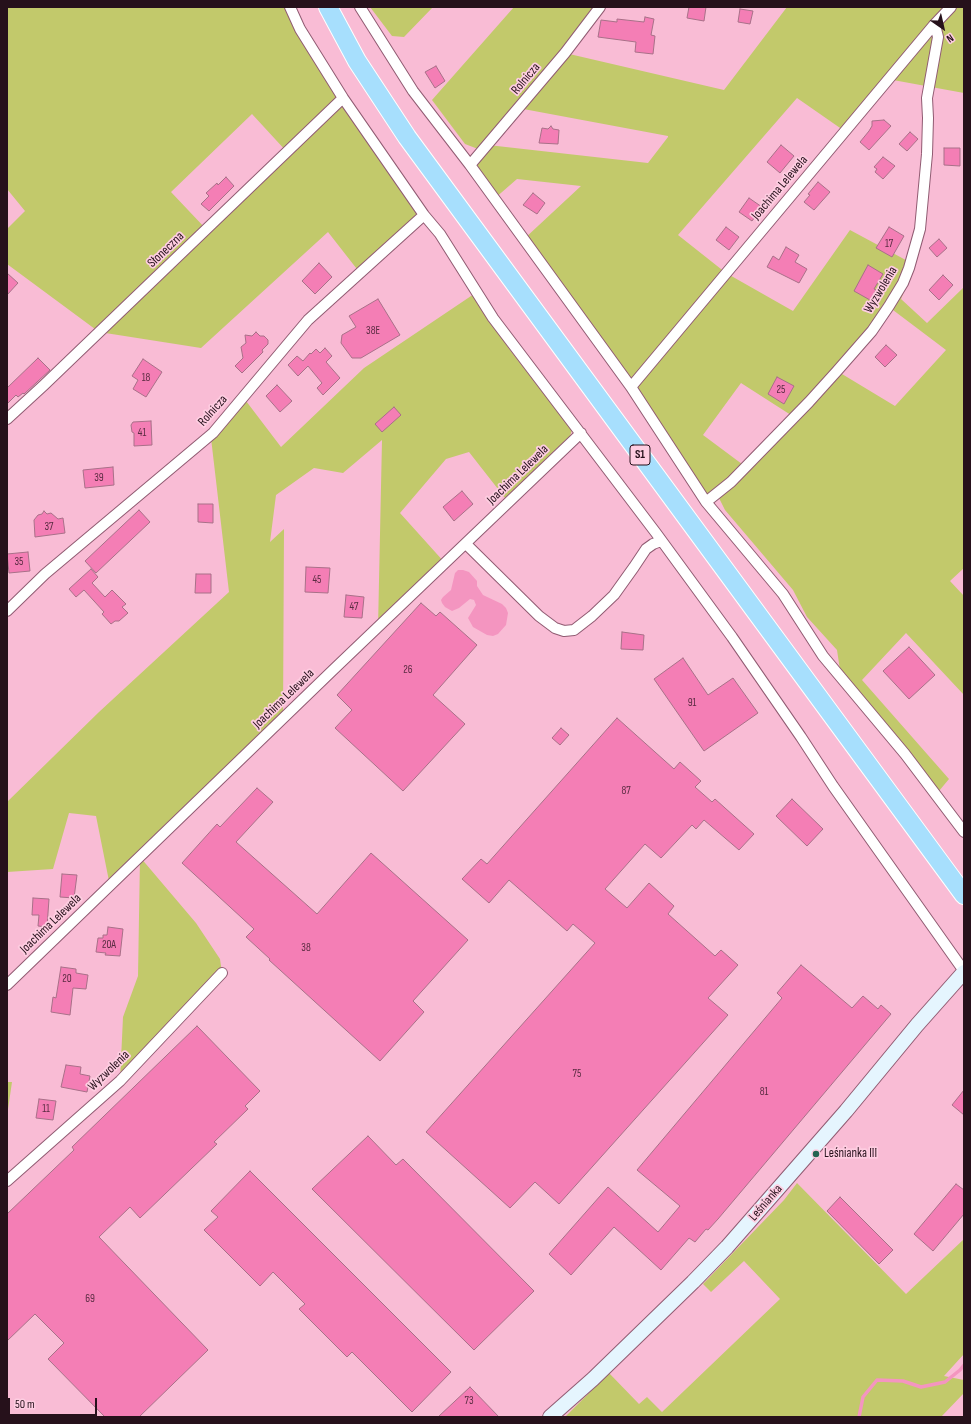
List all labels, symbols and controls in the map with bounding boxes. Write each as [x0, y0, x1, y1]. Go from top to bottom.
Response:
north arrow [923, 8, 963, 48]
text: N [944, 31, 956, 45]
street label: Rolnicza [508, 60, 544, 98]
street label: Joachima Lelewela [749, 153, 811, 223]
street label: Słoneczna [145, 229, 187, 271]
house number: 17 [885, 237, 893, 251]
street label: Wyzwolenia [861, 264, 901, 316]
house number: 38E [366, 324, 380, 338]
house number: 18 [142, 371, 150, 385]
house number: 25 [777, 383, 785, 397]
street label: Rolnicza [195, 392, 231, 430]
house number: 41 [138, 426, 146, 440]
street label: Joachima Lelewela [484, 442, 552, 508]
road number: S1 [630, 445, 650, 465]
house number: 39 [94, 471, 104, 485]
house number: 37 [44, 520, 54, 534]
house number: 35 [14, 555, 24, 569]
house number: 45 [312, 573, 322, 587]
house number: 47 [350, 600, 358, 614]
house number: 26 [403, 663, 413, 677]
street label: Joachima Lelewela [250, 666, 318, 732]
house number: 91 [688, 696, 696, 710]
house number: 87 [621, 784, 631, 798]
street label: Joachima Lelewela [17, 891, 85, 957]
house number: 20A [102, 938, 116, 952]
house number: 38 [301, 941, 311, 955]
house number: 20 [62, 972, 72, 986]
street label: Wyzwolenia [85, 1048, 133, 1094]
house number: 75 [573, 1067, 581, 1081]
house number: 81 [760, 1085, 768, 1099]
house number: 11 [42, 1102, 50, 1116]
place label: Leśnianka III [824, 1146, 877, 1162]
marker: Leśnianka III [811, 1149, 821, 1159]
street label: Leśnianka [746, 1182, 786, 1224]
house number: 69 [85, 1292, 95, 1306]
scale bar [10, 1390, 99, 1416]
house number: 73 [464, 1394, 474, 1408]
text: 50 m [15, 1397, 35, 1412]

